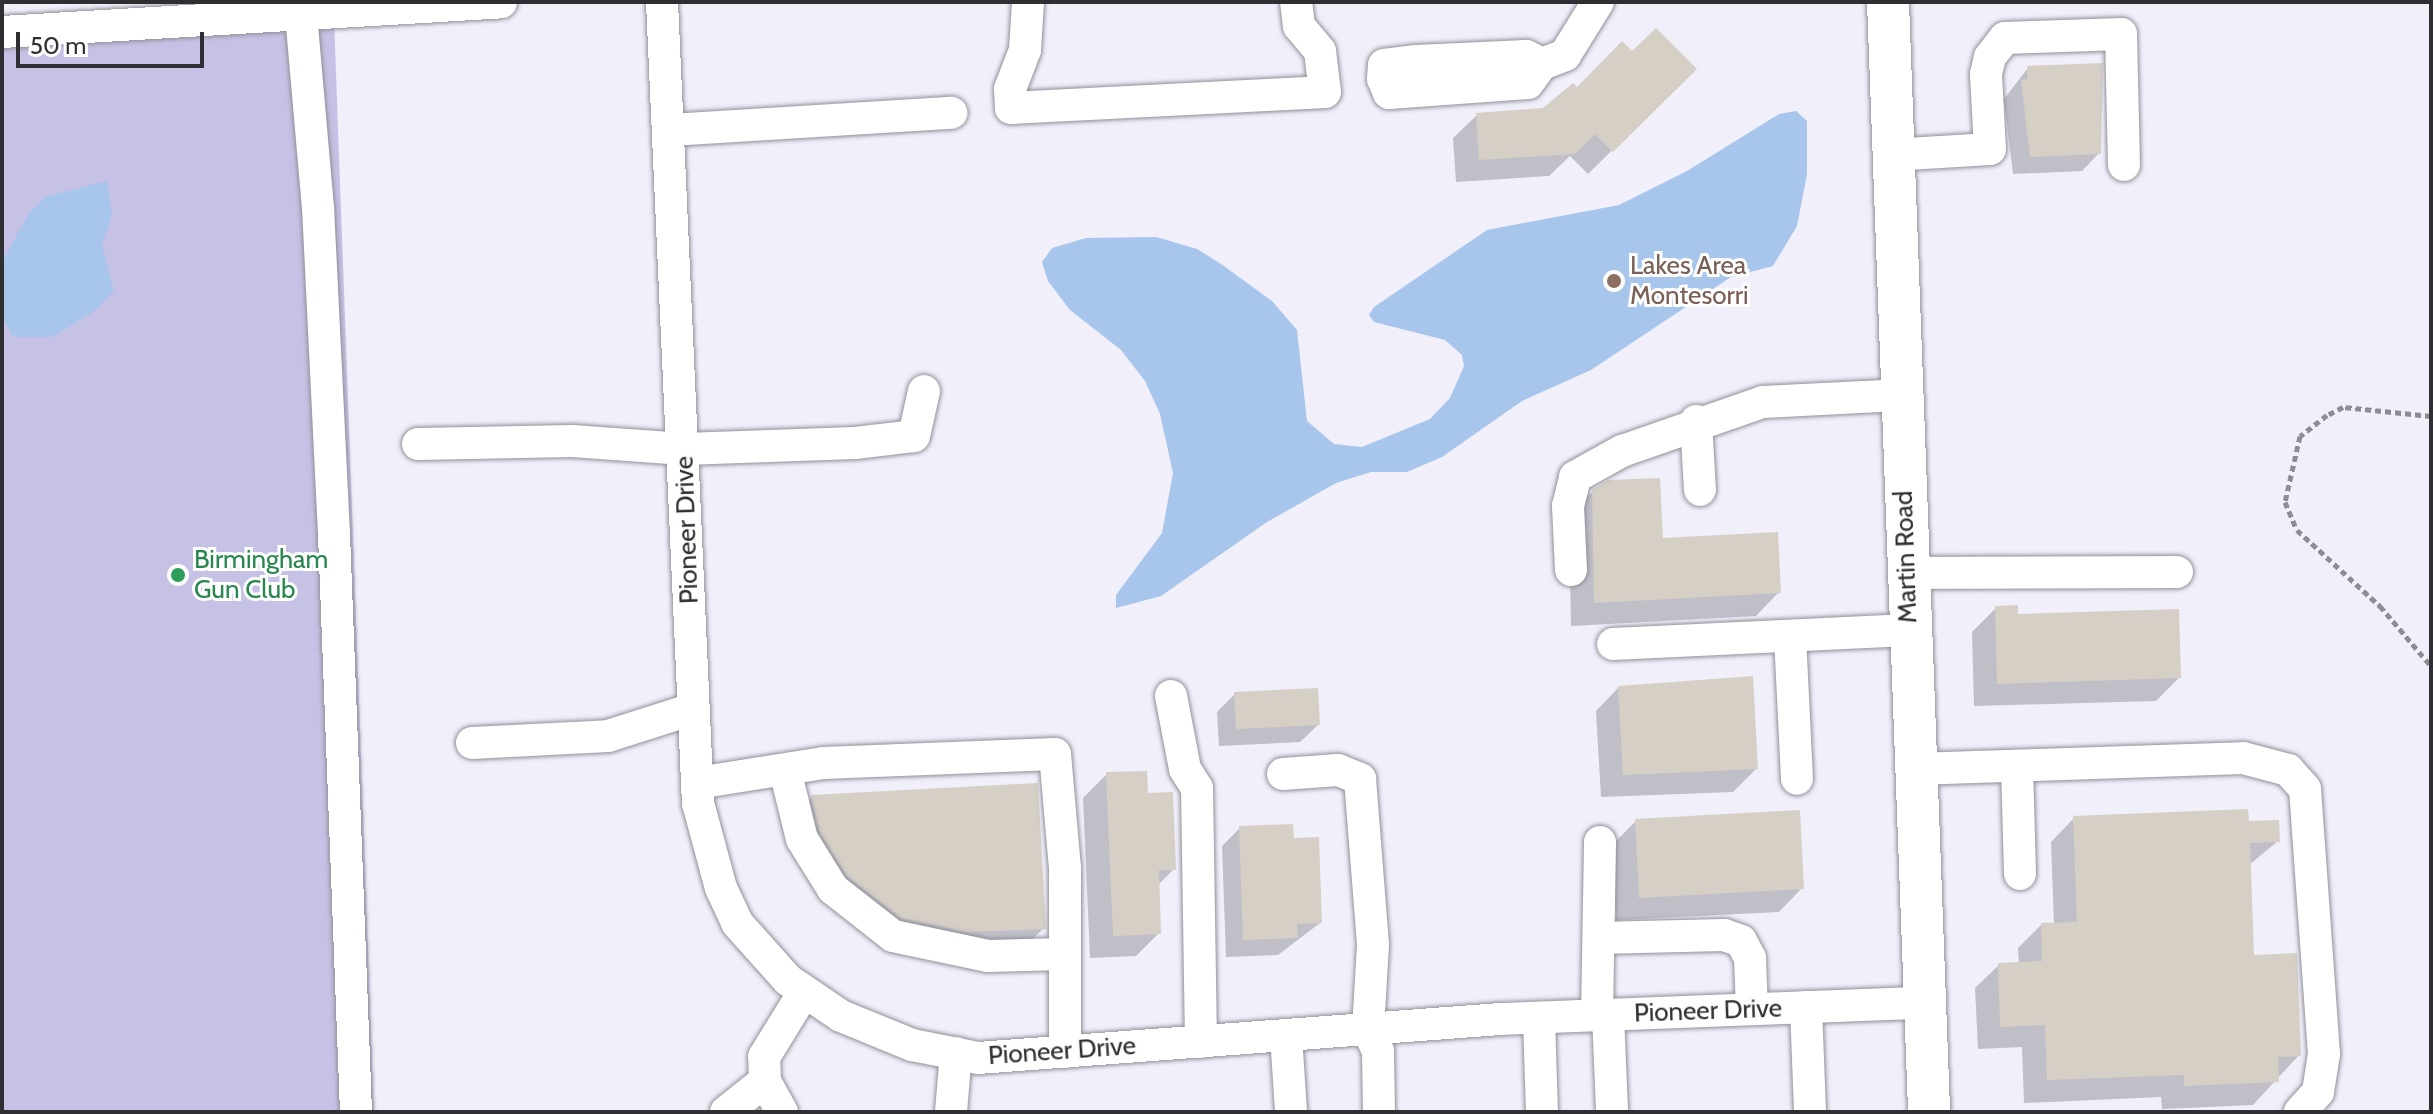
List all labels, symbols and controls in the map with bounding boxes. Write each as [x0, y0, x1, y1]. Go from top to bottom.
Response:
scale bar [20, 16, 208, 66]
text: 50 m [30, 31, 86, 60]
place label: Lakes Area Montesorri [1630, 250, 1748, 312]
marker: Lakes Area Montesorri [1605, 272, 1623, 290]
street label: Pioneer Drive [669, 455, 705, 605]
street label: Martin Road [1888, 490, 1924, 624]
place label: Birmingham Gun Club [194, 544, 328, 606]
marker: Birmingham Gun Club [169, 566, 187, 584]
street label: Pioneer Drive [1633, 993, 1783, 1029]
street label: Pioneer Drive [987, 1030, 1137, 1072]

